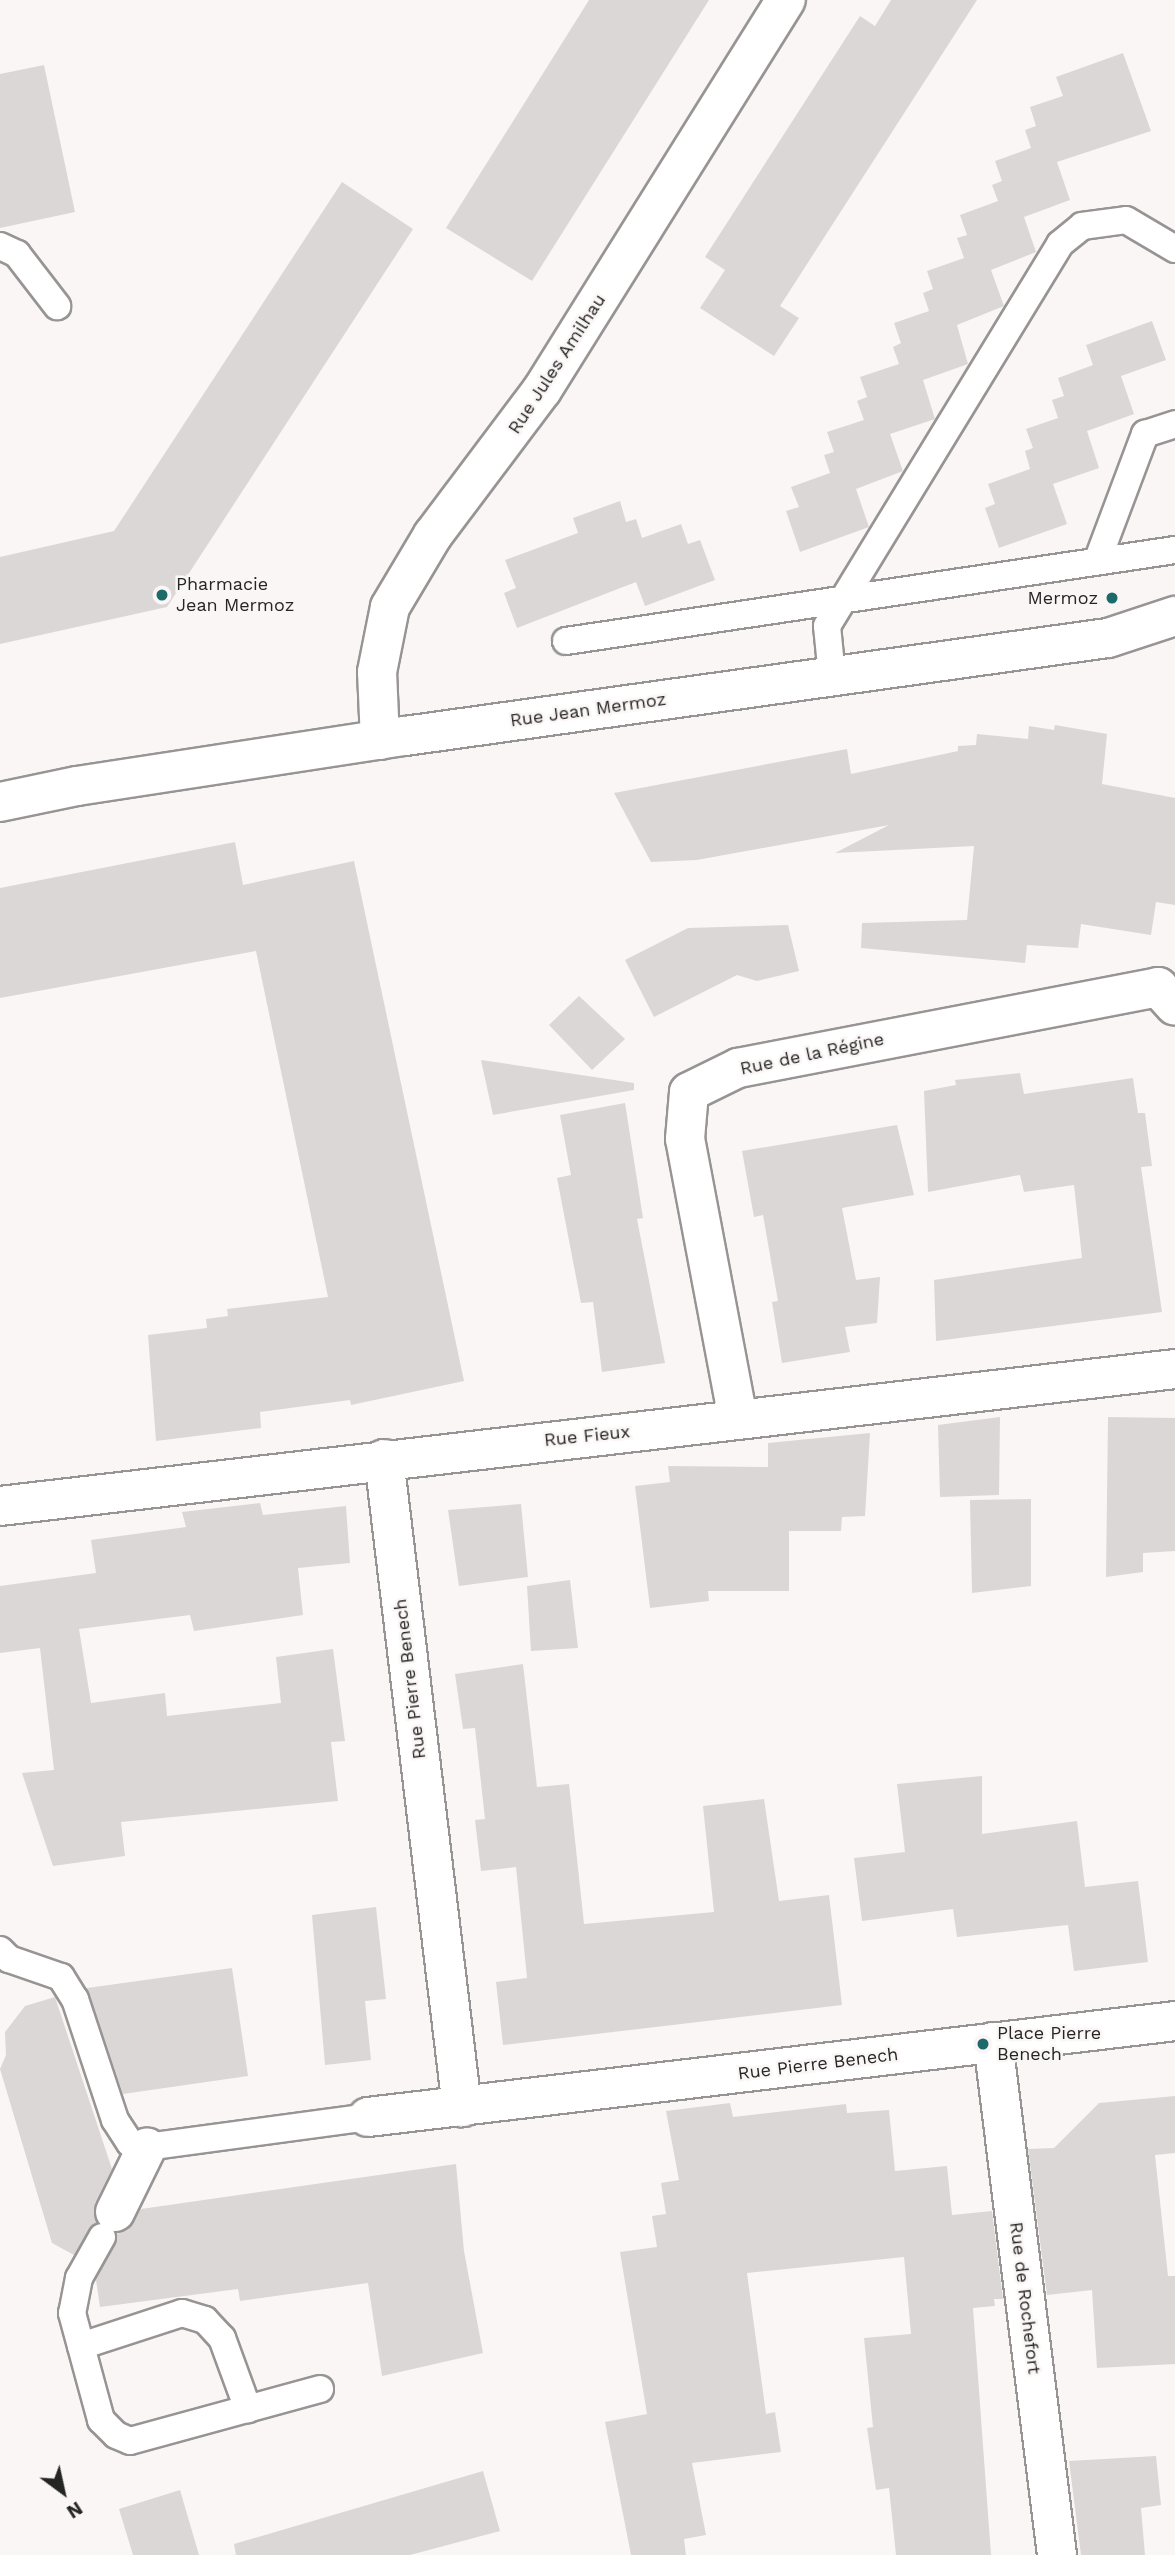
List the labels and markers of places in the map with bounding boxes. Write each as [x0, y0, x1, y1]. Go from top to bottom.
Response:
place label: Pharmacie Jean Mermoz [176, 574, 294, 616]
marker: Pharmacie Jean Mermoz [154, 587, 170, 603]
place label: Mermoz [1028, 587, 1098, 609]
marker: Mermoz [1104, 590, 1120, 606]
place label: Place Pierre Benech [997, 2023, 1101, 2066]
marker: Place Pierre Benech [975, 2036, 991, 2052]

